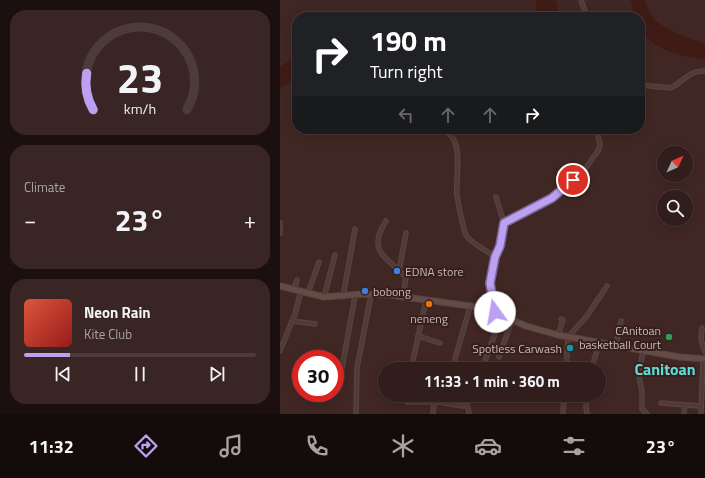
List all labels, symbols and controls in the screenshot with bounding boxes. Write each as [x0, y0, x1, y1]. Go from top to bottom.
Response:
text: 190 m [370, 19, 447, 62]
icon: right [304, 28, 356, 80]
text: 23 [117, 46, 163, 109]
text: Turn right [370, 58, 443, 85]
text: km/h [124, 98, 156, 120]
icon: left [395, 104, 417, 126]
icon: ahead [437, 104, 459, 126]
icon: ahead [479, 104, 501, 126]
icon: right [521, 104, 543, 126]
north arrow [657, 146, 693, 182]
map controls [657, 146, 693, 226]
pin [556, 163, 590, 197]
icon: arrive [562, 169, 584, 191]
text: Climate [24, 177, 65, 197]
button: search [657, 190, 693, 226]
text: 23° [115, 197, 165, 243]
text: − [24, 203, 36, 237]
text: + [244, 203, 256, 237]
place label: EDNA store [405, 262, 464, 281]
marker: EDNA store [392, 266, 402, 276]
place label: bobong [373, 282, 411, 301]
marker: bobong [360, 286, 370, 296]
position arrow [474, 291, 516, 333]
marker: neneng [424, 299, 434, 309]
text: Neon Rain [84, 301, 151, 324]
place label: neneng [410, 309, 448, 328]
place label: CAnitoan basketball Court [579, 321, 662, 354]
text: Kite Club [84, 324, 132, 344]
marker: CAnitoan basketball Court [664, 332, 674, 342]
place label: Spotless Carwash [472, 339, 562, 358]
marker: Spotless Carwash [565, 343, 575, 353]
speed limit sign: 30 [292, 350, 344, 402]
district label: Canitoan [634, 357, 696, 381]
icon: previous [52, 363, 74, 385]
icon: pause [129, 363, 151, 385]
icon: next [206, 363, 228, 385]
text: 11:33 · 1 min · 360 m [424, 370, 560, 393]
icon: directions [132, 432, 160, 460]
icon: music [217, 432, 245, 460]
icon: phone [303, 432, 331, 460]
icon: climate [389, 432, 417, 460]
icon: car [474, 432, 502, 460]
icon: filters [560, 432, 588, 460]
text: 11:32 [29, 433, 74, 460]
text: 23° [646, 433, 676, 460]

